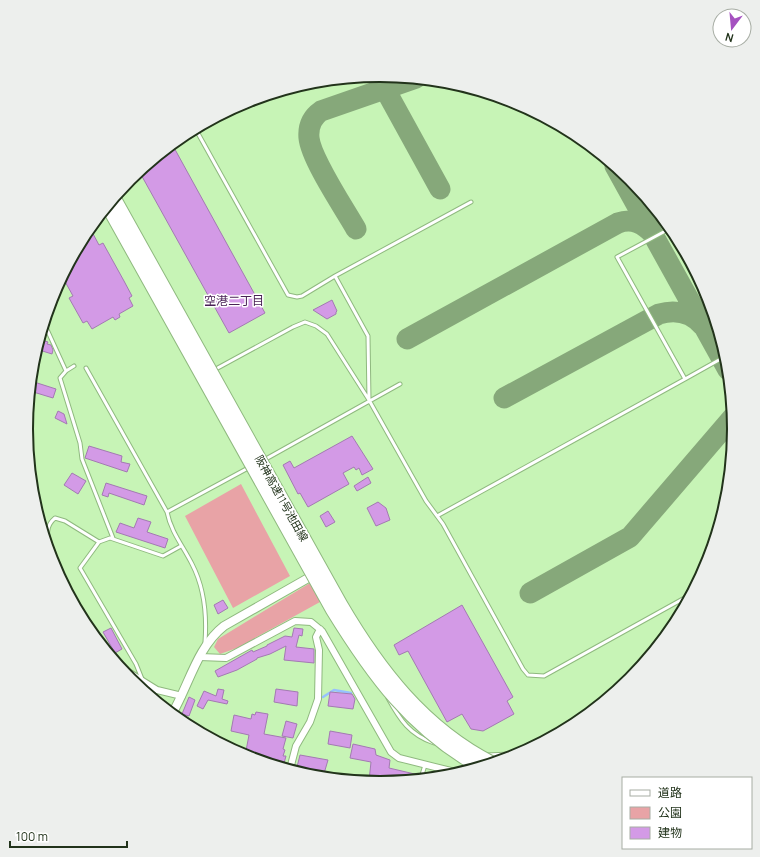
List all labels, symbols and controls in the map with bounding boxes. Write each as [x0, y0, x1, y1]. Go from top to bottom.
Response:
north arrow [712, 8, 752, 48]
text: N [723, 30, 735, 46]
district label: 空港二丁目 [204, 292, 264, 309]
street label: 阪神高速11号池田線 [252, 452, 312, 544]
legend [622, 777, 752, 849]
text: 道路 [658, 784, 682, 801]
text: 公園 [658, 804, 682, 821]
scale bar [10, 823, 127, 849]
text: 建物 [658, 824, 682, 841]
text: 100 m [16, 828, 48, 845]

